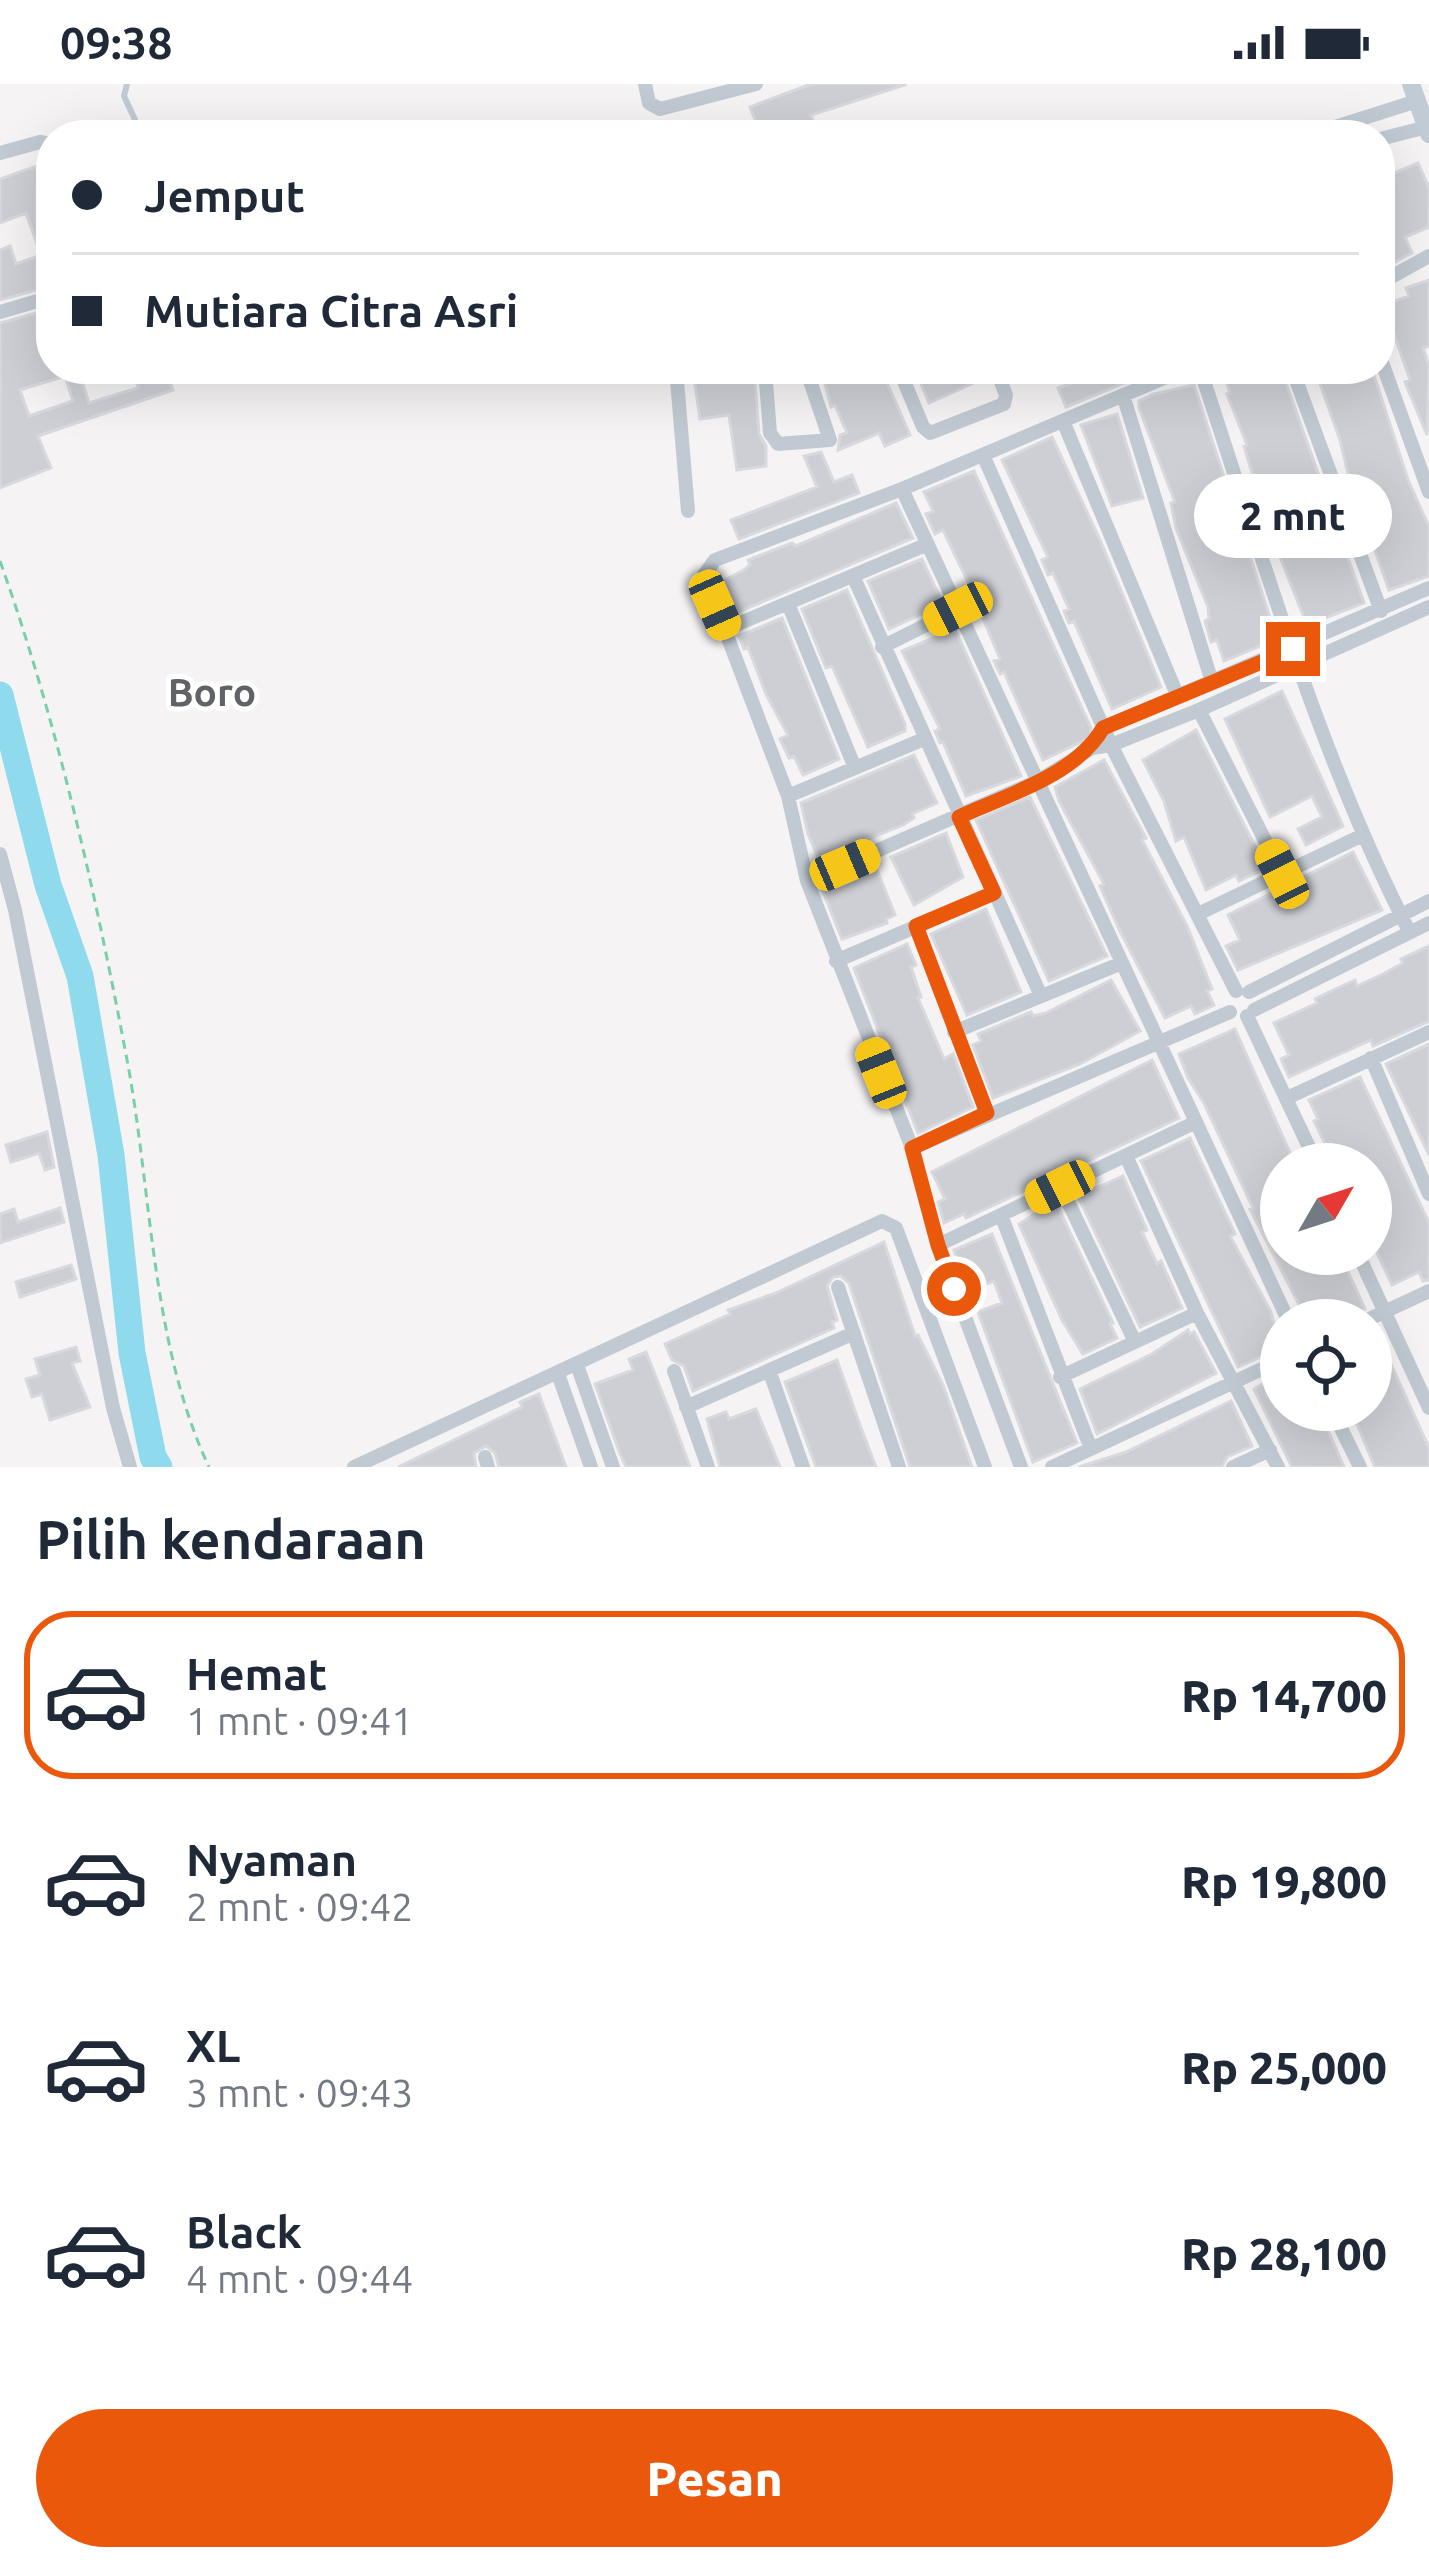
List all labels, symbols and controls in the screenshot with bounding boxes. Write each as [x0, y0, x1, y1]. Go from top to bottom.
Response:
text: 09:38 [60, 17, 173, 68]
text: Jemput [144, 170, 305, 221]
text: Mutiara Citra Asri [144, 285, 518, 336]
callout: 2 mnt [1194, 475, 1392, 559]
text: 2 mnt [1240, 494, 1346, 537]
car [684, 565, 746, 645]
car [918, 577, 998, 641]
route end [1266, 622, 1320, 676]
district label: Boro [168, 670, 256, 713]
car [805, 834, 885, 896]
car [1250, 834, 1314, 914]
car [851, 1033, 911, 1113]
north arrow [1260, 1143, 1392, 1275]
map controls [1260, 1143, 1392, 1431]
car [1020, 1155, 1100, 1219]
route start [927, 1262, 981, 1316]
button: locate [1260, 1299, 1392, 1431]
text: Pilih kendaraan [36, 1509, 426, 1569]
icon: car [42, 1641, 150, 1749]
text: Hemat [186, 1648, 327, 1699]
text: Rp 14,700 [1181, 1670, 1387, 1721]
text: 1 mnt · 09:41 [186, 1699, 413, 1742]
icon: car [42, 1827, 150, 1935]
text: Nyaman [186, 1834, 357, 1885]
text: Rp 19,800 [1181, 1856, 1387, 1907]
text: 2 mnt · 09:42 [186, 1885, 413, 1928]
icon: car [42, 2013, 150, 2121]
text: XL [186, 2020, 240, 2071]
text: Rp 25,000 [1181, 2042, 1387, 2093]
text: 3 mnt · 09:43 [186, 2071, 413, 2114]
icon: car [42, 2199, 150, 2307]
text: Black [186, 2206, 302, 2257]
text: Rp 28,100 [1181, 2228, 1387, 2279]
text: 4 mnt · 09:44 [186, 2257, 413, 2300]
button: Pesan [36, 2409, 1393, 2547]

